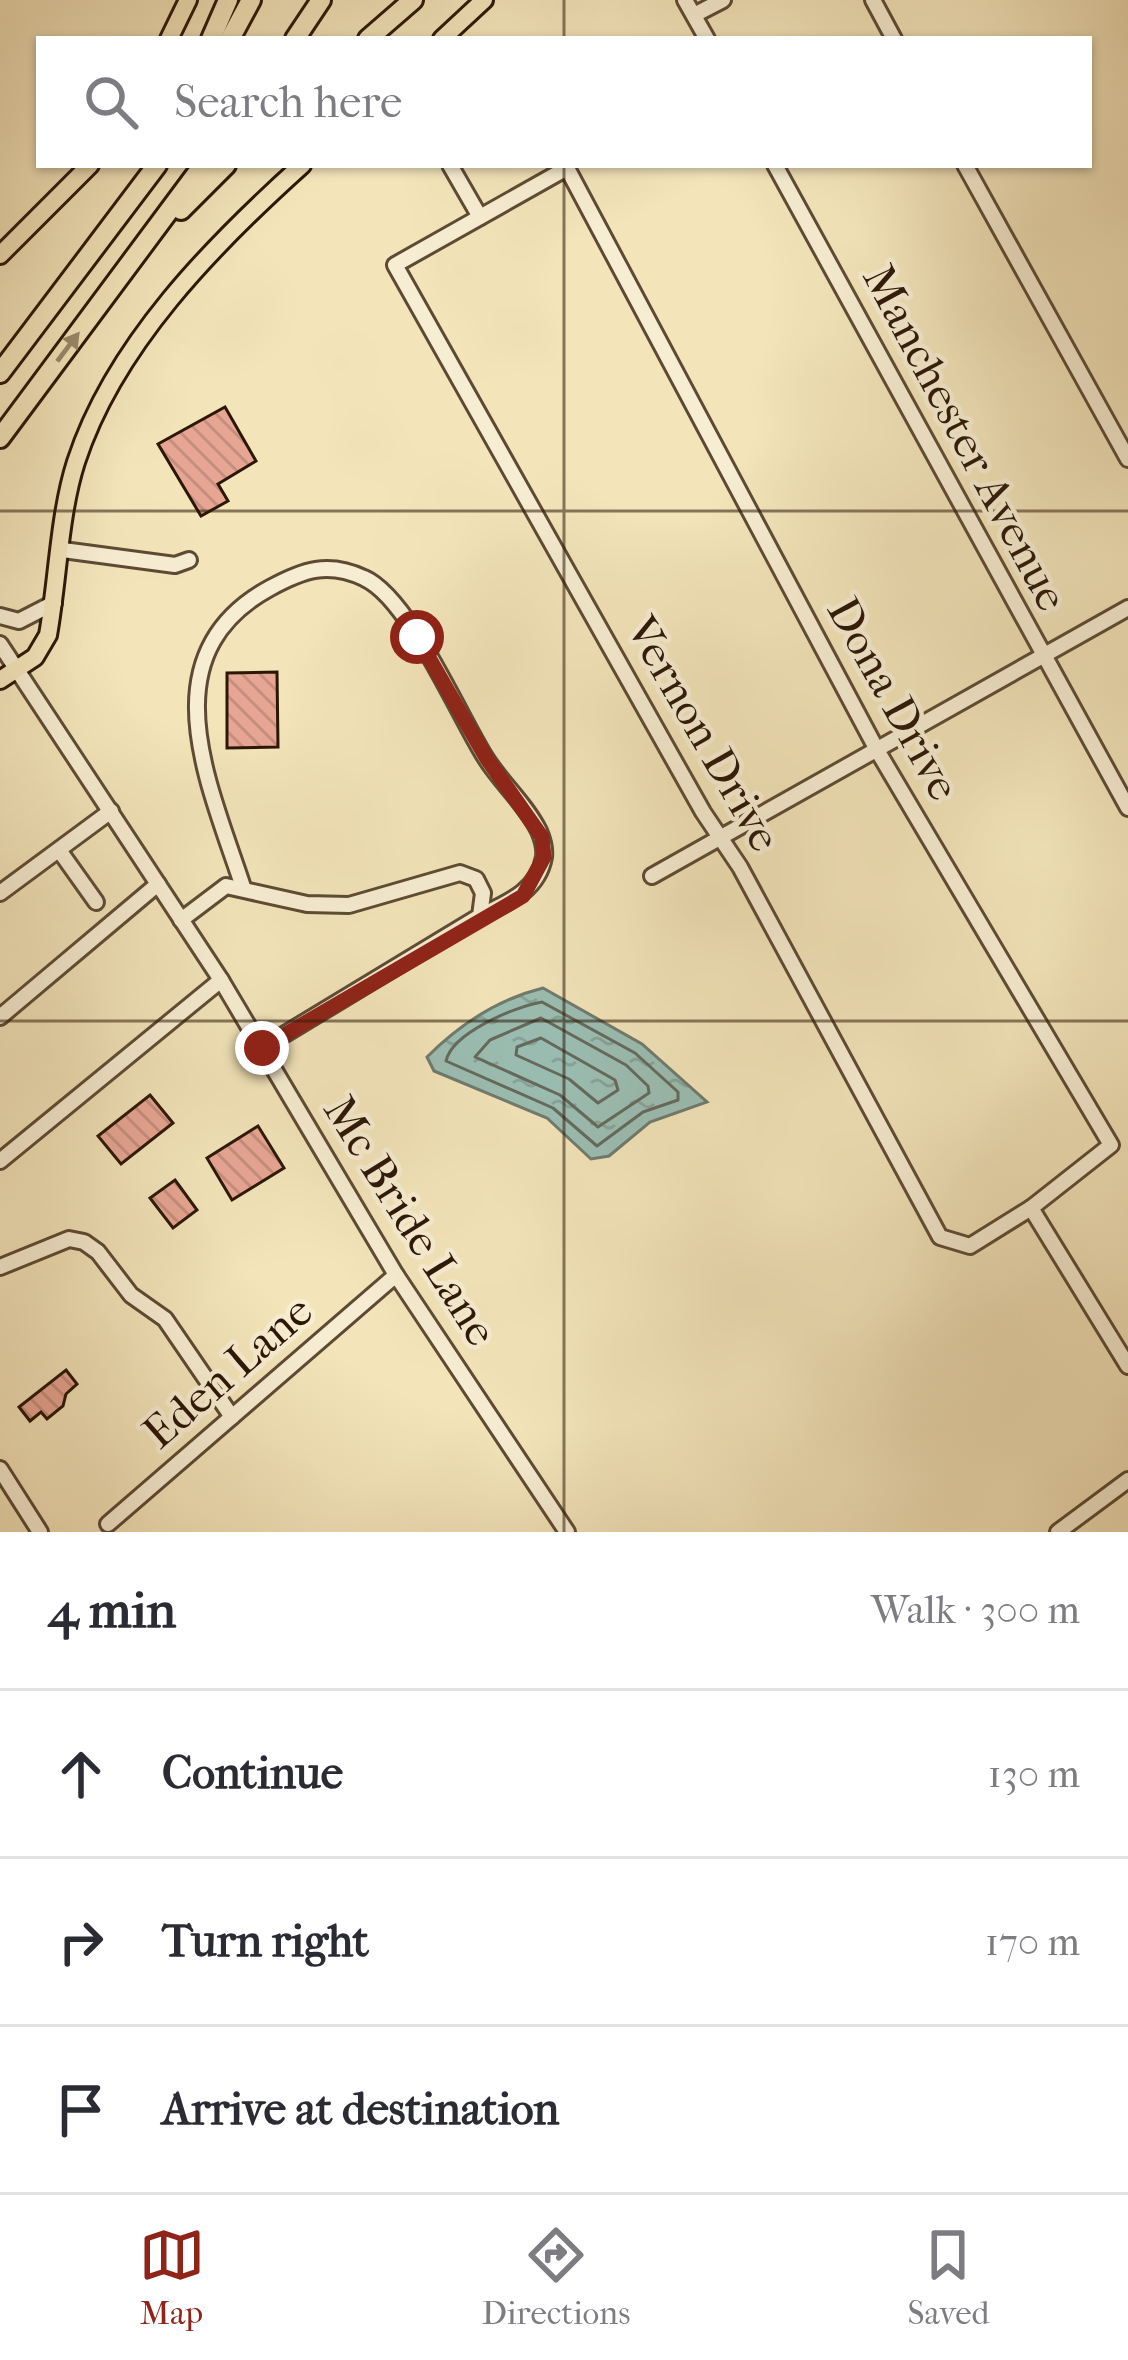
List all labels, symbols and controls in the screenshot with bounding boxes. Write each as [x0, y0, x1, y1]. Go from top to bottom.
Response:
search box [36, 36, 1092, 168]
icon: search [78, 69, 144, 135]
text: Search here [174, 76, 402, 129]
street label: Manchester Avenue [852, 256, 1078, 620]
one-way arrow [55, 331, 80, 363]
street label: Dona Drive [816, 588, 970, 810]
street label: Vernon Drive [614, 606, 792, 861]
route start [390, 610, 444, 664]
route end [235, 1021, 289, 1075]
street label: Mc Bride Lane [312, 1086, 508, 1356]
street label: Eden Lane [133, 1284, 323, 1460]
text: 4 min [48, 1580, 176, 1640]
text: Walk · 300 m [871, 1587, 1080, 1633]
icon: ahead [48, 1741, 114, 1807]
text: Continue [162, 1747, 343, 1800]
text: 130 m [988, 1751, 1080, 1797]
icon: right [48, 1909, 114, 1975]
text: Turn right [162, 1915, 369, 1968]
text: 170 m [985, 1919, 1080, 1965]
icon: arrive [48, 2077, 114, 2143]
text: Arrive at destination [162, 2083, 559, 2136]
tab: Map [139, 2222, 205, 2333]
tab: Directions [482, 2222, 630, 2333]
tab: Saved [908, 2222, 989, 2333]

